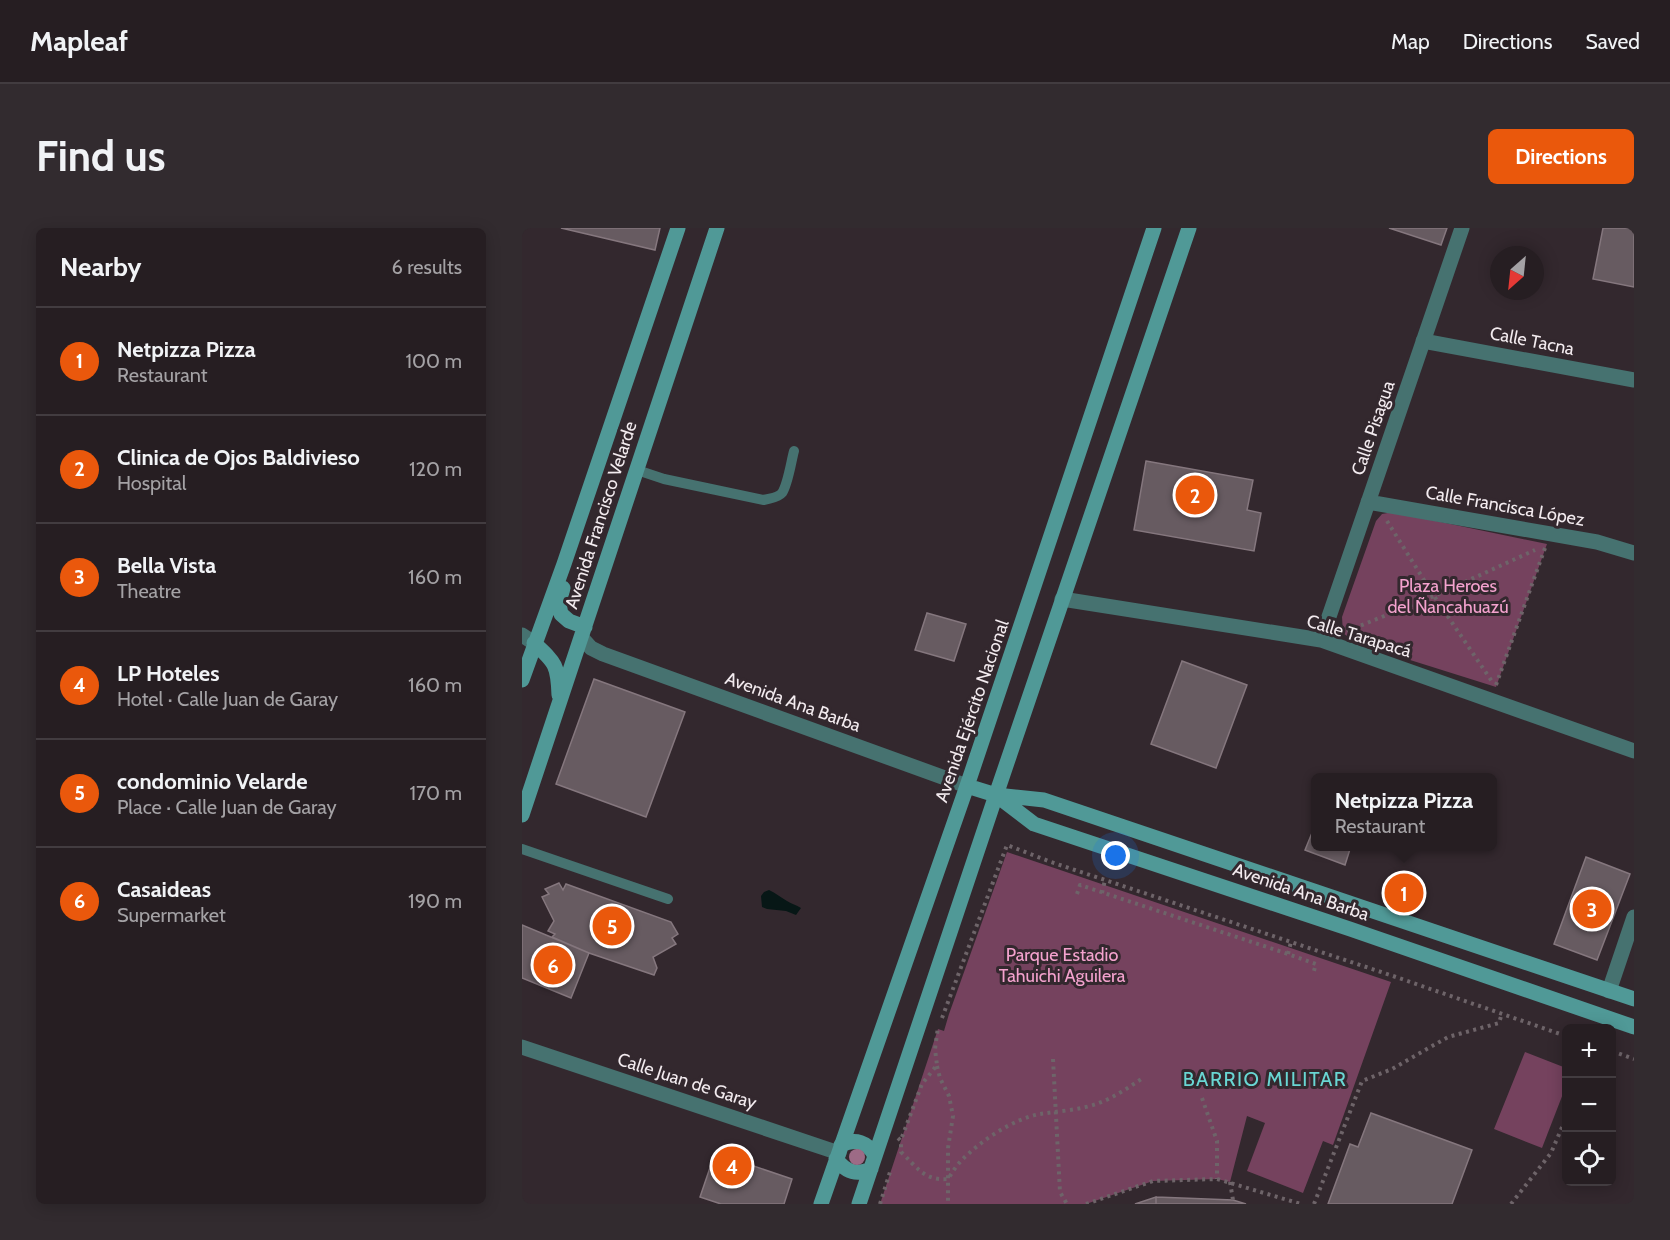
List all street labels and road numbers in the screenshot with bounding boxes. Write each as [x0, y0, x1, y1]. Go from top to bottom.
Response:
street label: Calle Tacna [1488, 322, 1576, 360]
street label: Calle Pisagua [1347, 378, 1400, 478]
street label: Avenida Francisco Velarde [560, 418, 642, 612]
street label: Calle Francisca López [1424, 481, 1587, 531]
street label: Calle Tarapacá [1304, 610, 1414, 662]
street label: Avenida Ejército Nacional [930, 616, 1014, 805]
street label: Avenida Ana Barba [722, 667, 864, 737]
street label: Avenida Ana Barba [1230, 858, 1372, 926]
street label: Calle Juan de Garay [615, 1048, 759, 1114]

